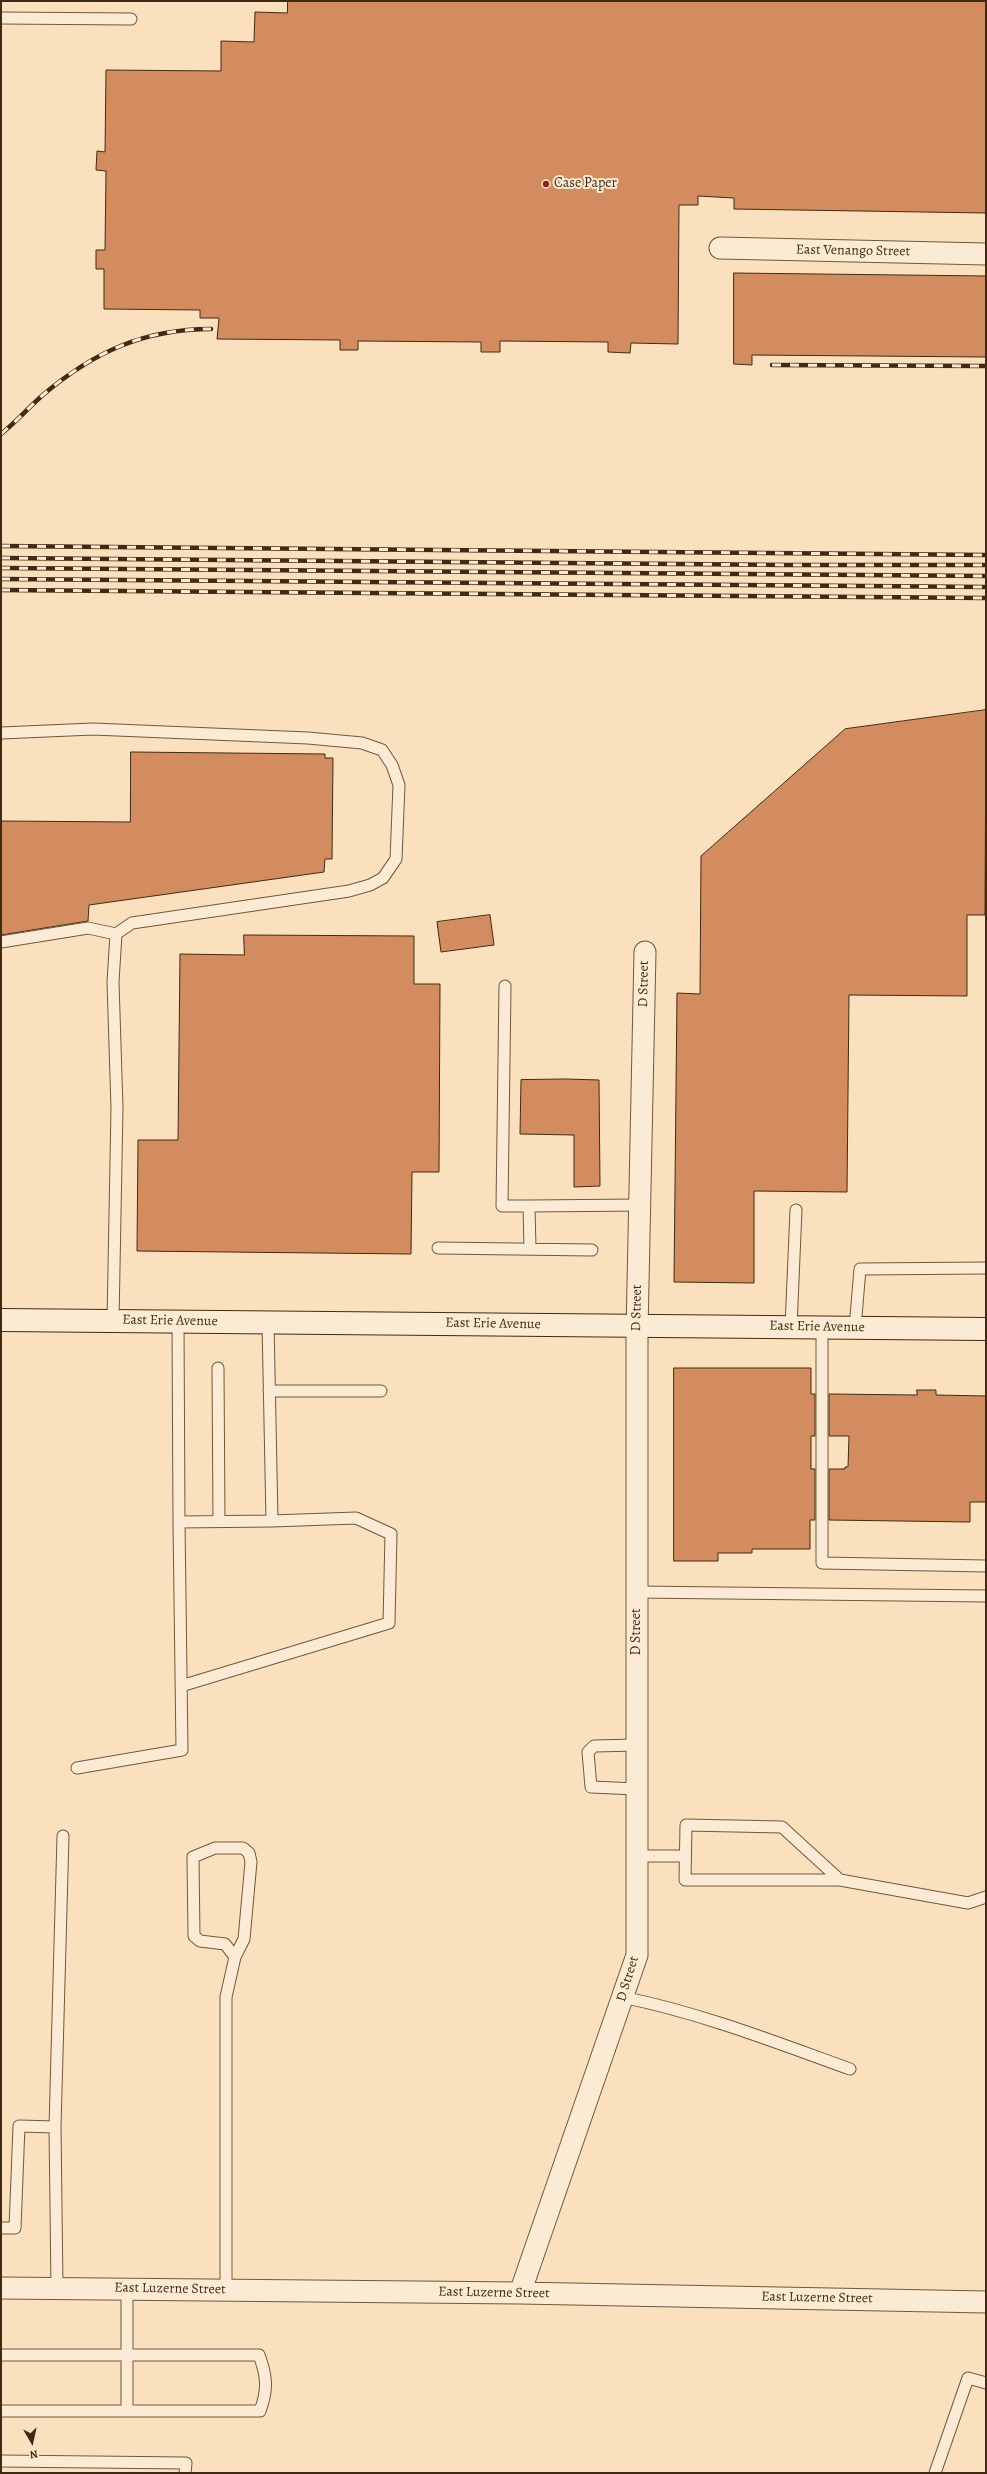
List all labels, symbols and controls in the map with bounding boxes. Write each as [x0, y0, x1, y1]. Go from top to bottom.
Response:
place label: Case Paper [554, 176, 617, 192]
marker: Case Paper [541, 179, 551, 189]
street label: East Venango Street [796, 242, 910, 260]
street label: D Street [635, 960, 653, 1008]
street label: D Street [628, 1284, 646, 1332]
street label: East Erie Avenue [122, 1312, 218, 1330]
street label: East Erie Avenue [445, 1315, 541, 1333]
street label: East Erie Avenue [769, 1318, 865, 1336]
street label: D Street [629, 1608, 645, 1656]
street label: D Street [613, 1954, 643, 2004]
street label: East Luzerne Street [114, 2280, 226, 2298]
street label: East Luzerne Street [438, 2284, 550, 2302]
street label: East Luzerne Street [761, 2289, 873, 2307]
north arrow [12, 2422, 52, 2462]
text: N [29, 2446, 39, 2462]

